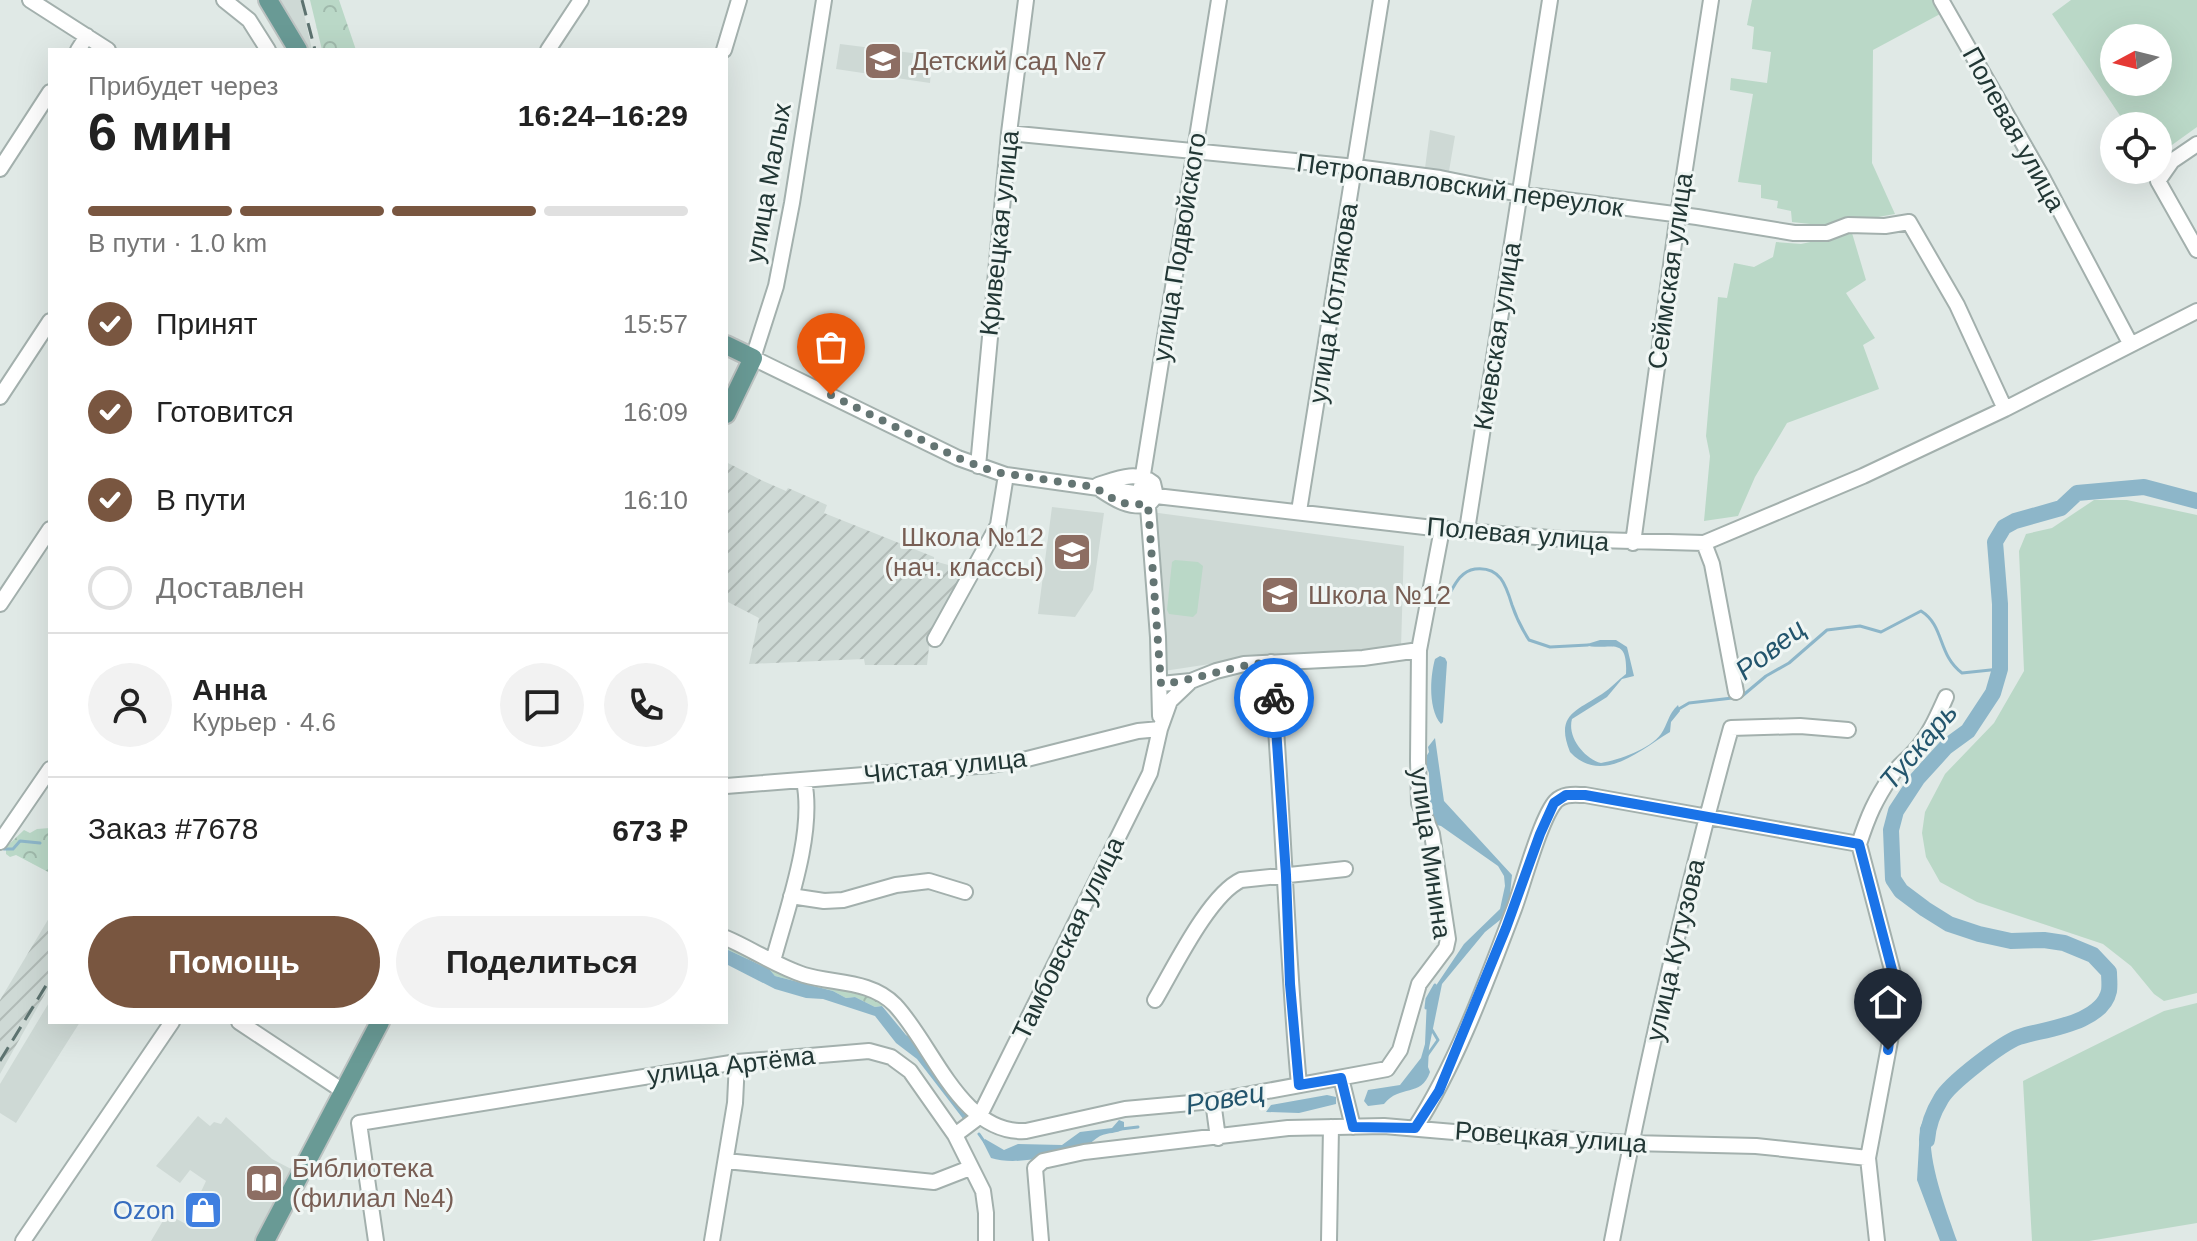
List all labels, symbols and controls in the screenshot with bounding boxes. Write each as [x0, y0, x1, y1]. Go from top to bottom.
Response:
north arrow [2100, 24, 2172, 96]
map controls [2100, 24, 2172, 184]
school or university icon: Детский сад №7 [862, 40, 904, 82]
street label: Полевая улица [1957, 42, 2072, 217]
place label: Детский сад №7 [911, 46, 1107, 76]
text: Прибудет через [88, 71, 278, 101]
text: 16:24–16:29 [518, 99, 688, 132]
street label: улица Малых [739, 101, 797, 265]
text: 6 мин [88, 103, 233, 161]
button: locate [2100, 112, 2172, 184]
street label: Кривецкая улица [973, 128, 1025, 337]
street label: улица Подвойского [1146, 130, 1212, 364]
street label: Петропавловский переулок [1295, 147, 1626, 223]
street label: Сеймская улица [1641, 170, 1699, 371]
street label: улица Котлякова [1302, 200, 1364, 405]
text: В пути · 1.0 km [88, 228, 267, 258]
street label: Киевская улица [1467, 239, 1527, 432]
icon: check [88, 302, 132, 346]
text: Принят [156, 307, 258, 340]
text: 15:57 [623, 309, 688, 339]
pin [797, 313, 865, 395]
icon: bag [809, 325, 853, 369]
icon: check [88, 390, 132, 434]
text: Готовится [156, 395, 294, 428]
text: 16:09 [623, 397, 688, 427]
icon: check [88, 478, 132, 522]
text: В пути [156, 483, 246, 516]
text: 16:10 [623, 485, 688, 515]
street label: Полевая улица [1426, 511, 1611, 557]
place label: Школа №12 (нач. классы) [884, 522, 1044, 582]
school or university icon: Школа №12 (нач. классы) [1051, 531, 1093, 573]
text: Доставлен [156, 571, 304, 604]
school or university icon: Школа №12 [1259, 574, 1301, 616]
place label: Школа №12 [1308, 580, 1451, 610]
water label: Ровец [1729, 613, 1811, 686]
courier [1234, 658, 1314, 738]
button: person [88, 663, 172, 747]
button: chat [500, 663, 584, 747]
button: phone [604, 663, 688, 747]
text: Анна [192, 673, 267, 706]
icon: bike [1252, 676, 1296, 720]
water label: Тускарь [1873, 697, 1963, 796]
text: Курьер · 4.6 [192, 707, 336, 737]
street label: Чистая улица [862, 742, 1029, 789]
street label: улица Минина [1404, 765, 1458, 941]
text: Заказ #7678 [88, 812, 258, 845]
text: 673 ₽ [612, 814, 688, 847]
street label: Тамбовская улица [1006, 831, 1130, 1044]
street label: улица Кутузова [1639, 855, 1711, 1044]
button: Помощь [88, 916, 380, 1008]
button: Поделиться [396, 916, 688, 1008]
pin [1854, 968, 1922, 1050]
icon: home [1866, 980, 1910, 1024]
street label: улица Артёма [645, 1040, 817, 1090]
water label: Ровец [1183, 1076, 1267, 1121]
street label: Ровецкая улица [1454, 1115, 1649, 1159]
place label: Библиотека (филиал №4) [292, 1153, 454, 1213]
library icon: Библиотека (филиал №4) [243, 1162, 285, 1204]
shop icon: Ozon [182, 1189, 224, 1231]
place label: Ozon [113, 1195, 175, 1225]

